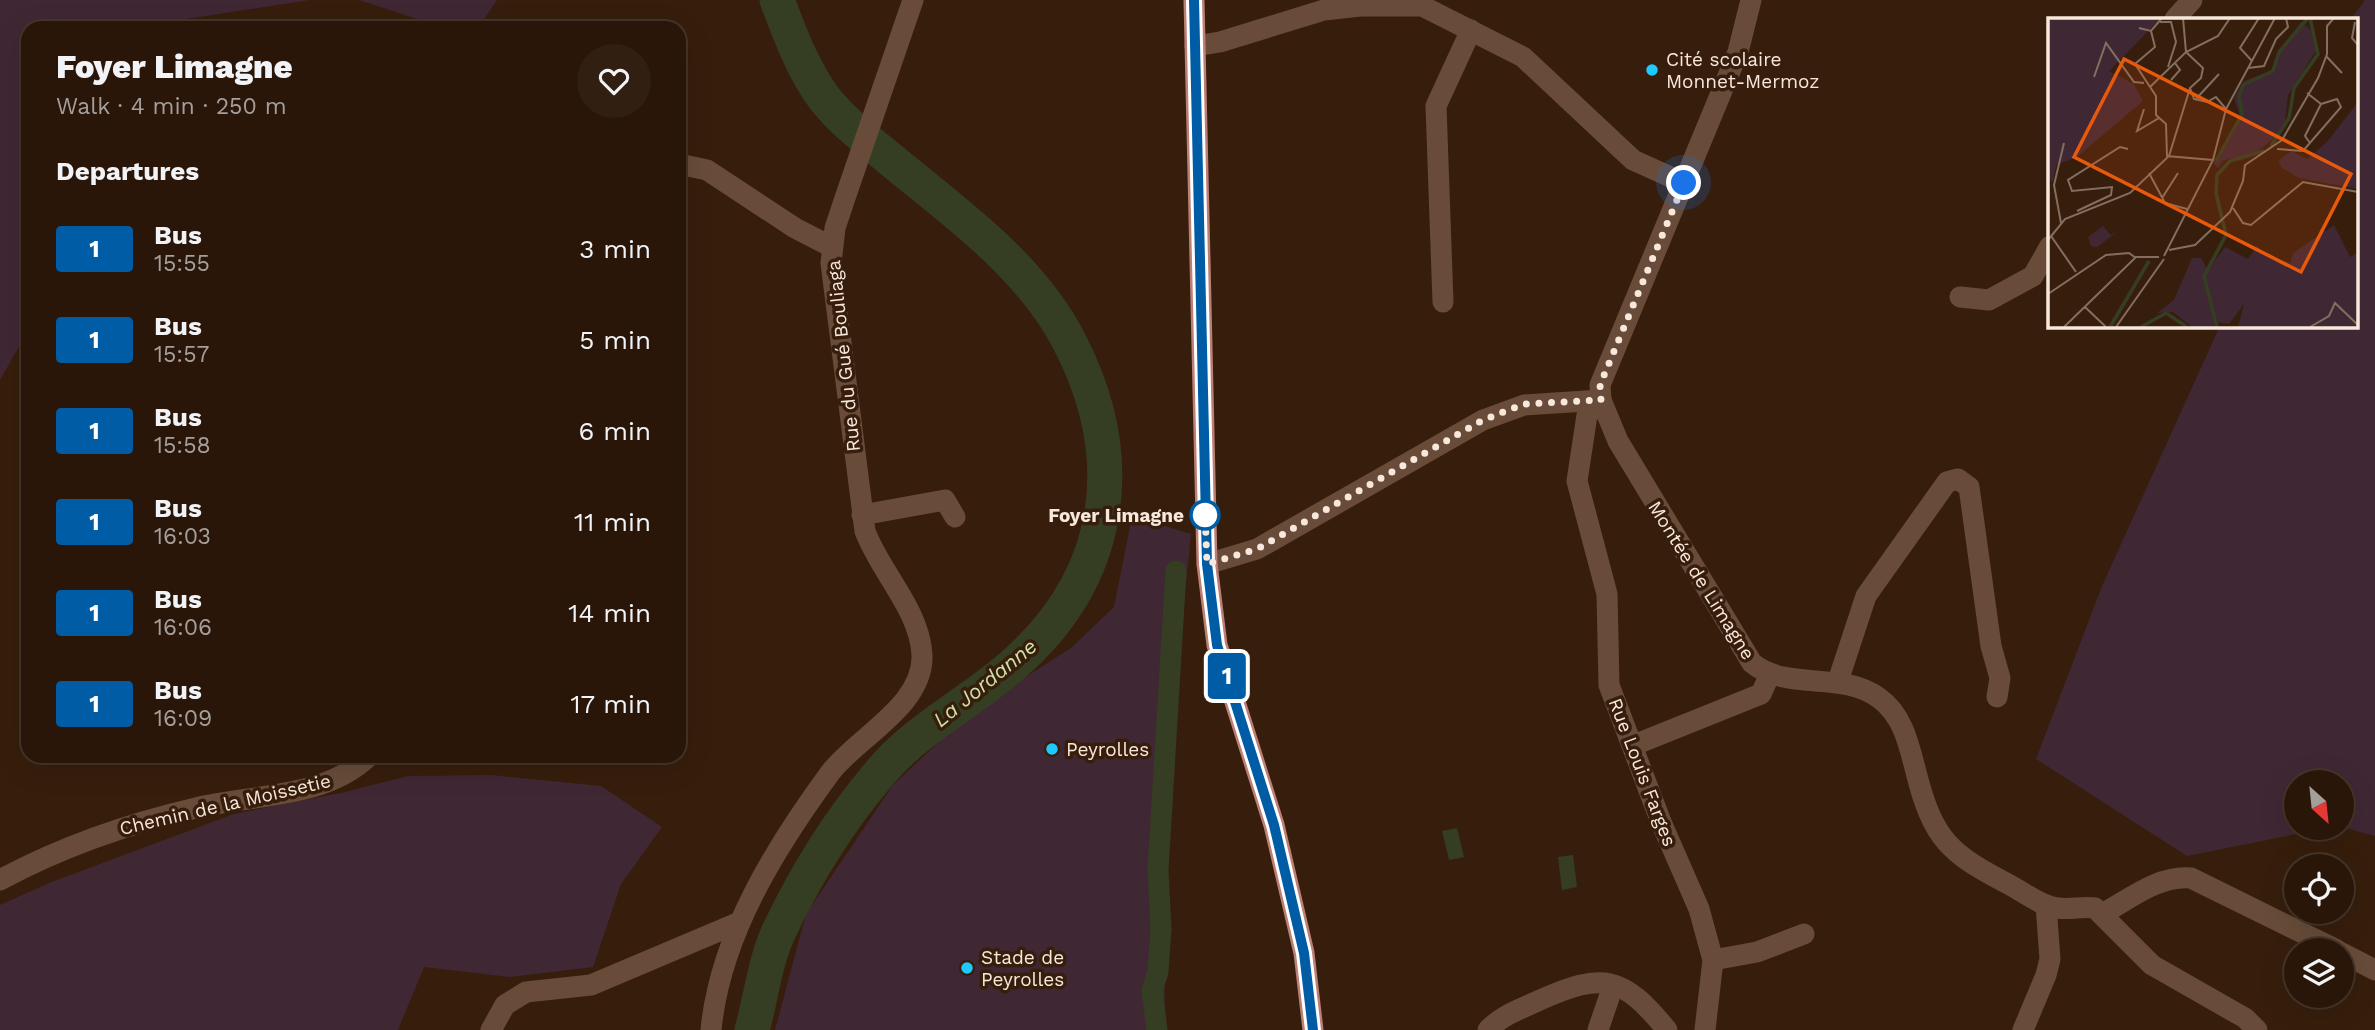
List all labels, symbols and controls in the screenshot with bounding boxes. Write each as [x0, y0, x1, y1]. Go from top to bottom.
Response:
inset map [2048, 18, 2358, 327]
button: heart [577, 44, 651, 118]
text: Foyer Limagne [56, 47, 293, 86]
place label: Cité scolaire Monnet-Mermoz [1666, 48, 1819, 93]
marker: Cité scolaire Monnet-Mermoz [1644, 62, 1660, 78]
text: Walk · 4 min · 250 m [56, 93, 287, 120]
text: Departures [56, 156, 199, 186]
your location [1666, 165, 1701, 200]
text: Bus [154, 220, 202, 250]
text: 3 min [579, 234, 651, 264]
text: 1 [89, 235, 100, 263]
text: 15:55 [154, 250, 210, 277]
street label: Rue du Gué Bouliaga [822, 259, 865, 453]
text: Bus [154, 311, 202, 341]
text: 5 min [579, 325, 651, 355]
text: 1 [89, 326, 100, 354]
text: 15:57 [154, 341, 209, 368]
text: Bus [154, 402, 202, 432]
text: 6 min [579, 416, 651, 446]
text: 1 [89, 417, 100, 445]
text: 15:58 [154, 432, 211, 459]
text: Bus [154, 493, 202, 523]
street label: Montée de Limagne [1643, 497, 1760, 664]
marker: Foyer Limagne [1190, 500, 1220, 530]
place label: Foyer Limagne [1048, 504, 1184, 527]
text: 11 min [574, 507, 651, 537]
text: 1 [89, 508, 100, 536]
text: 16:03 [154, 523, 211, 550]
text: Bus [154, 584, 202, 614]
text: 14 min [568, 598, 651, 628]
text: 1 [89, 599, 100, 627]
text: 16:06 [154, 614, 212, 641]
water label: La Jordanne [928, 633, 1042, 732]
line badge: 1 [1204, 653, 1250, 699]
text: 1 [1222, 662, 1232, 690]
text: Bus [154, 675, 202, 705]
text: 17 min [570, 689, 651, 719]
text: 1 [89, 690, 100, 718]
street label: Rue Louis Farges [1604, 695, 1681, 850]
text: 16:09 [154, 705, 212, 732]
place label: Peyrolles [1066, 738, 1149, 761]
marker: Peyrolles [1044, 741, 1060, 757]
street label: Chemin de la Moissetie [117, 769, 333, 840]
north arrow [2284, 770, 2354, 840]
map controls [2284, 770, 2354, 1008]
button: locate [2284, 854, 2354, 924]
button: layers [2284, 938, 2354, 1008]
place label: Stade de Peyrolles [981, 946, 1064, 991]
marker: Stade de Peyrolles [959, 960, 975, 976]

